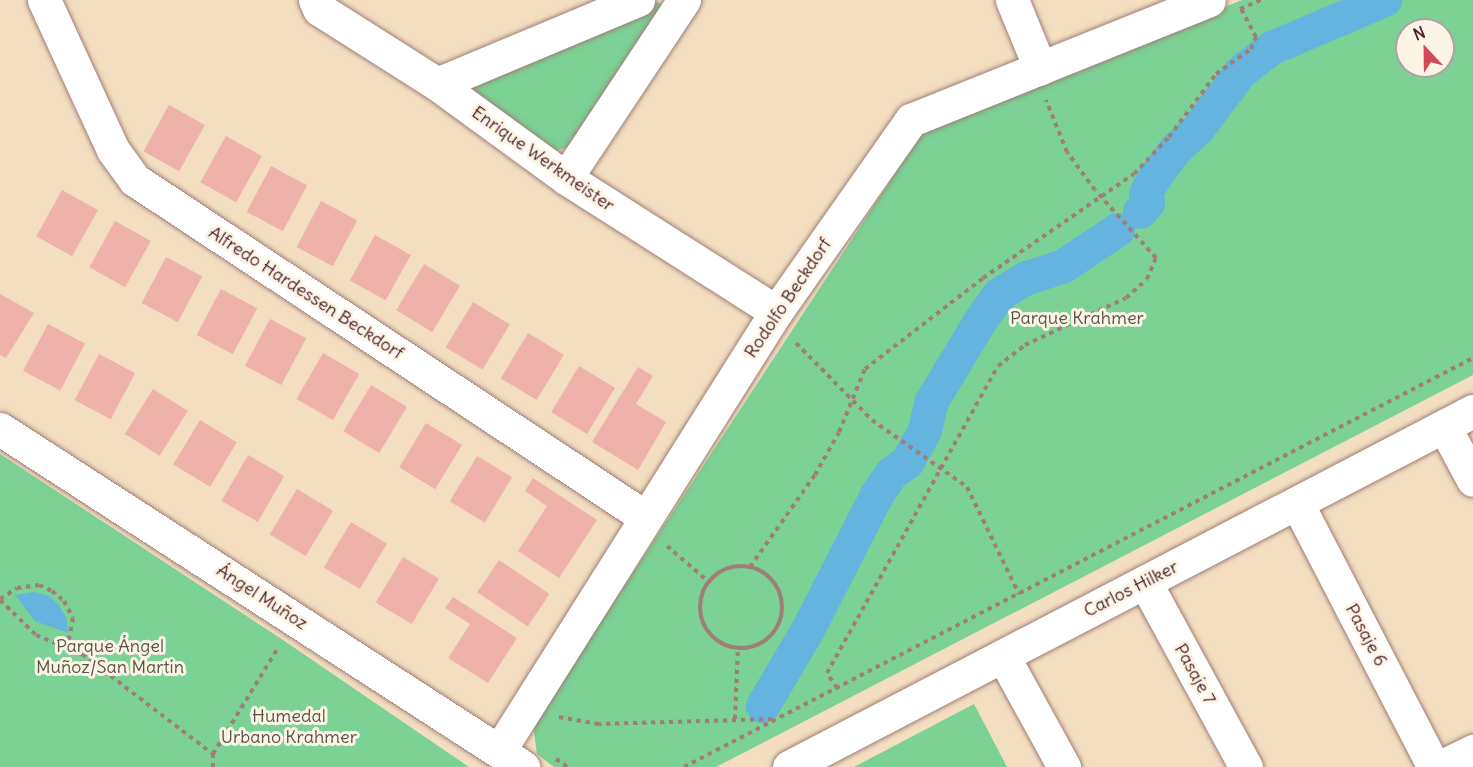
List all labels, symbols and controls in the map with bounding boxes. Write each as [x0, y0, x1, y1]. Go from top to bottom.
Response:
north arrow [1395, 18, 1455, 78]
text: N [1410, 22, 1428, 45]
street label: Enrique Werkmeister [468, 102, 618, 216]
street label: Alfredo Hardessen Beckdorf [205, 222, 407, 364]
street label: Rodolfo Beckdorf [740, 234, 836, 362]
park label: Parque Krahmer [1010, 307, 1144, 329]
street label: Carlos Hilker [1080, 556, 1182, 622]
street label: Ángel Muñoz [212, 560, 312, 634]
street label: Pasaje 6 [1341, 600, 1391, 670]
park label: Parque Ángel Muñoz/San Martin [36, 636, 184, 678]
street label: Pasaje 7 [1170, 640, 1220, 708]
park label: Humedal Urbano Krahmer [221, 706, 357, 748]

